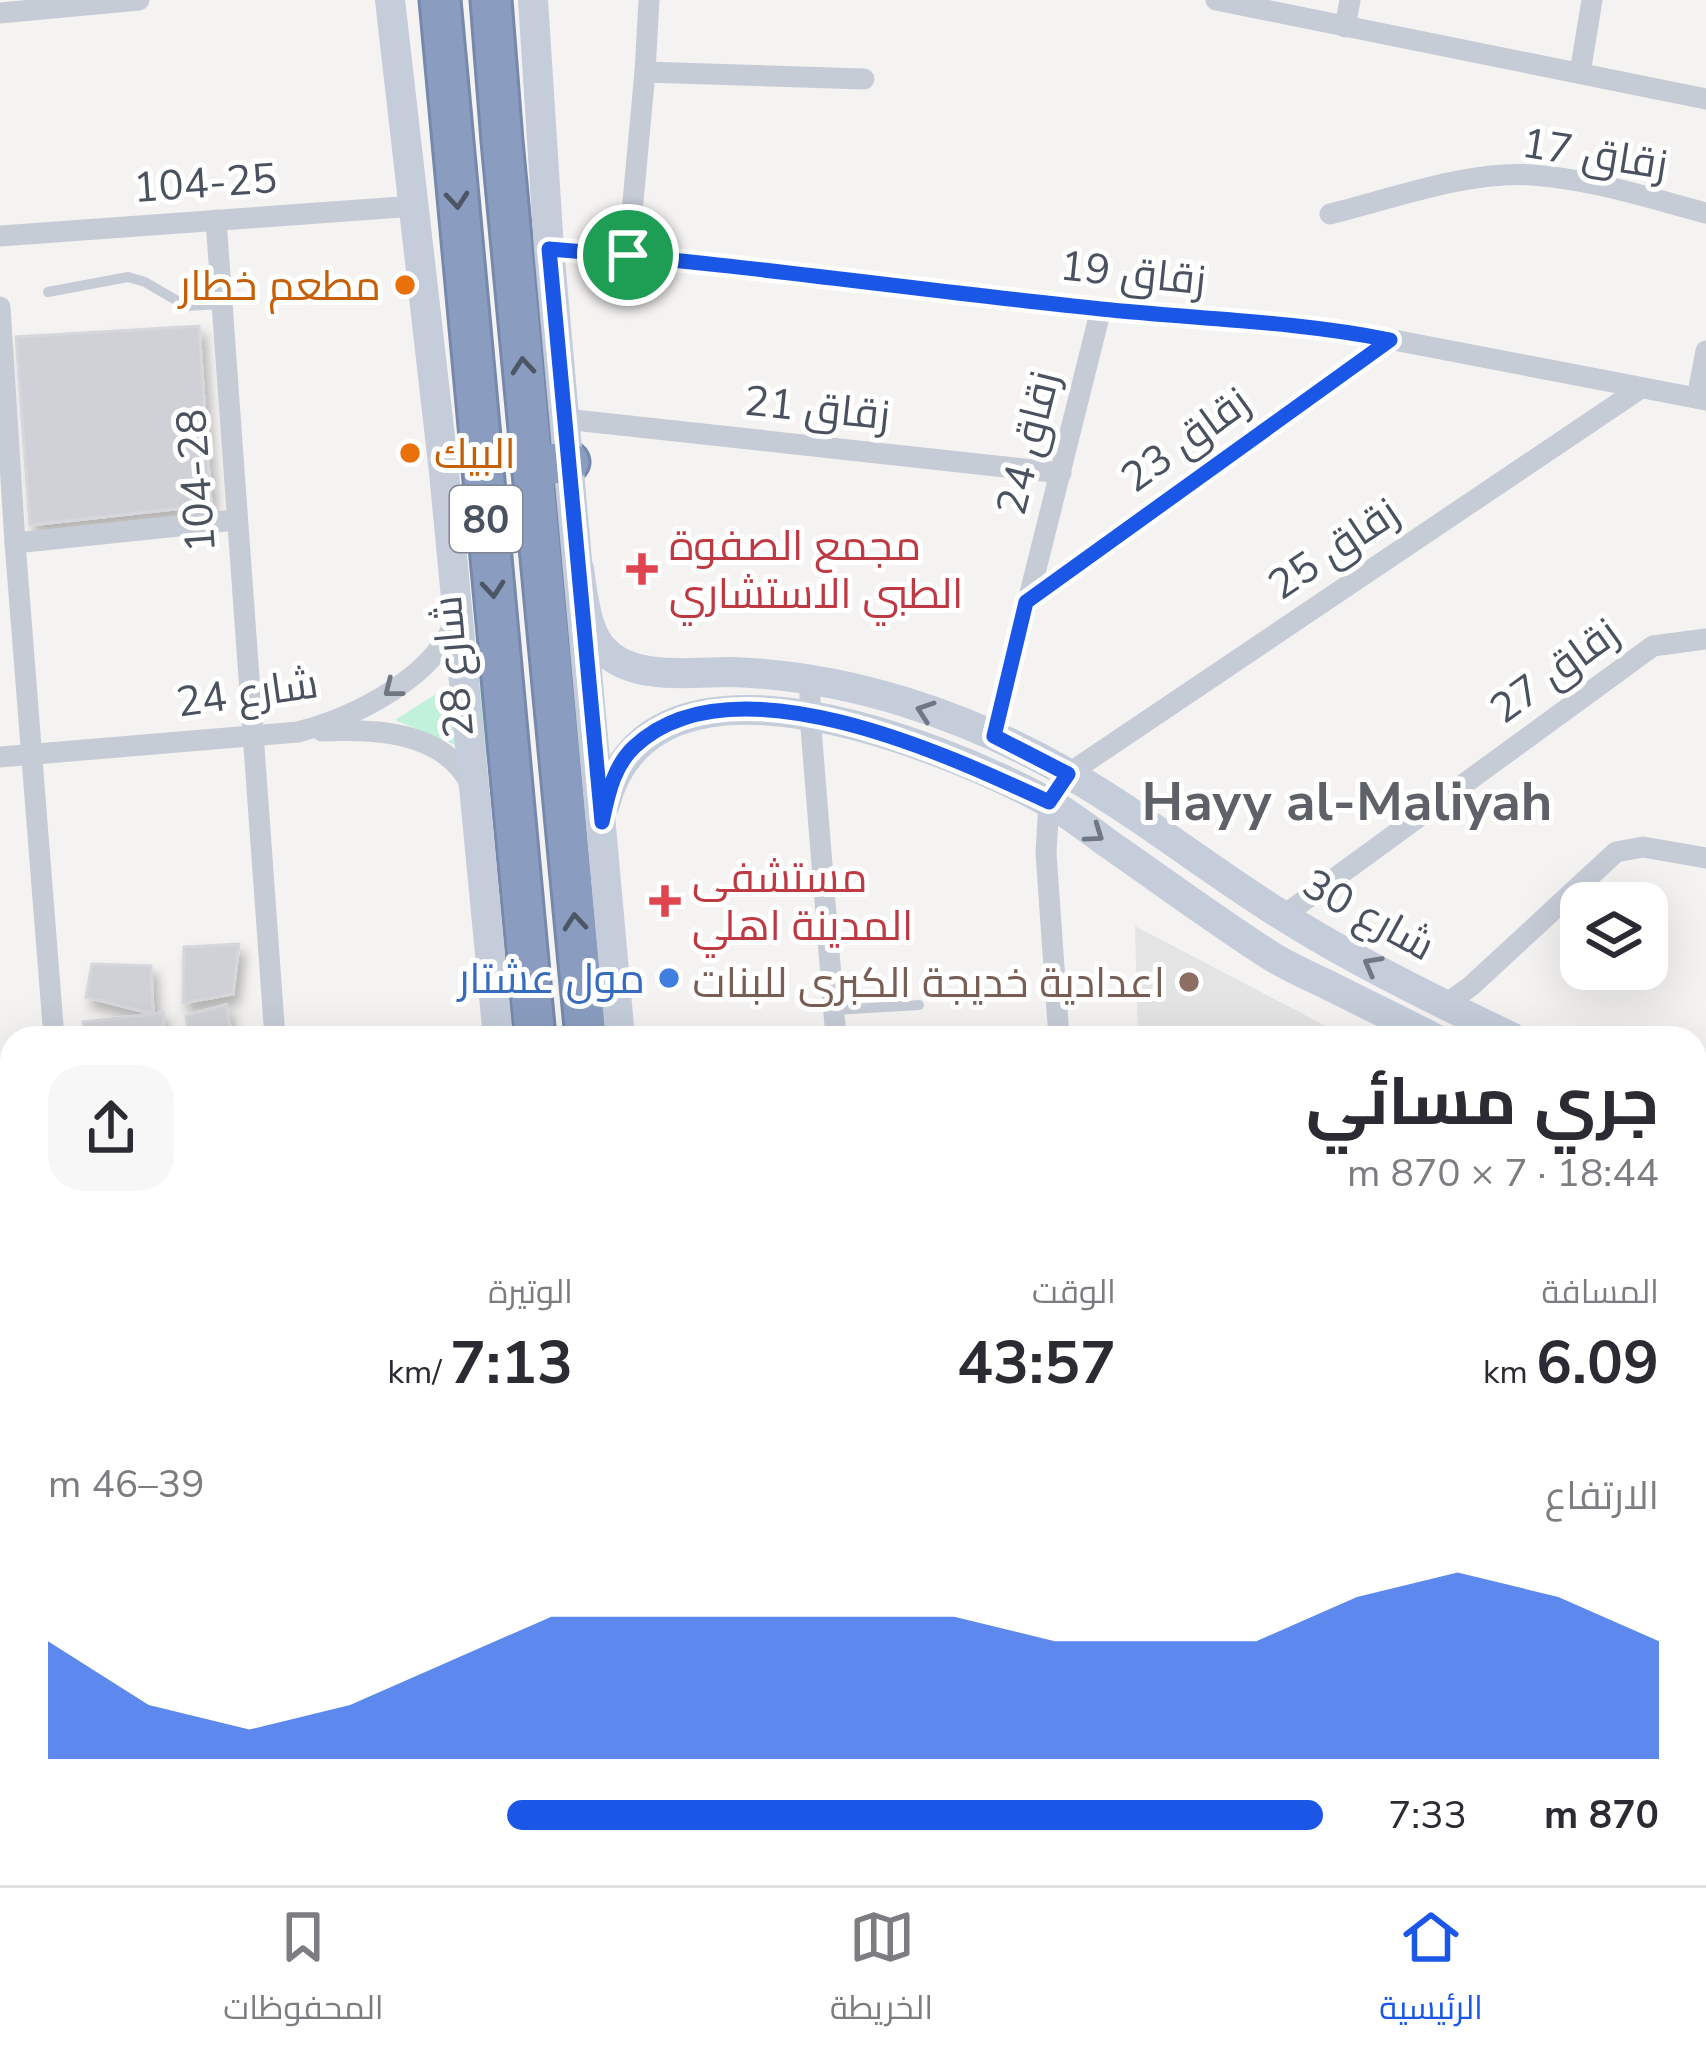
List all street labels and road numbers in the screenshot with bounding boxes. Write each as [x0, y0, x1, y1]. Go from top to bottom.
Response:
street label: زقاق 17 [1518, 115, 1672, 194]
street label: 104-25 [131, 150, 279, 217]
street label: زقاق 19 [1057, 237, 1209, 309]
street label: زقاق 24 [983, 365, 1074, 521]
street label: زقاق 21 [741, 372, 893, 444]
street label: زقاق 23 [1110, 374, 1262, 506]
street label: 104-28 [163, 407, 230, 555]
street label: زقاق 25 [1257, 485, 1410, 614]
road number: 80 [450, 486, 522, 552]
street label: شارع 28 [419, 593, 488, 740]
street label: زقاق 27 [1479, 605, 1631, 737]
street label: شارع 24 [173, 655, 322, 732]
street label: شارع 30 [1292, 856, 1444, 975]

